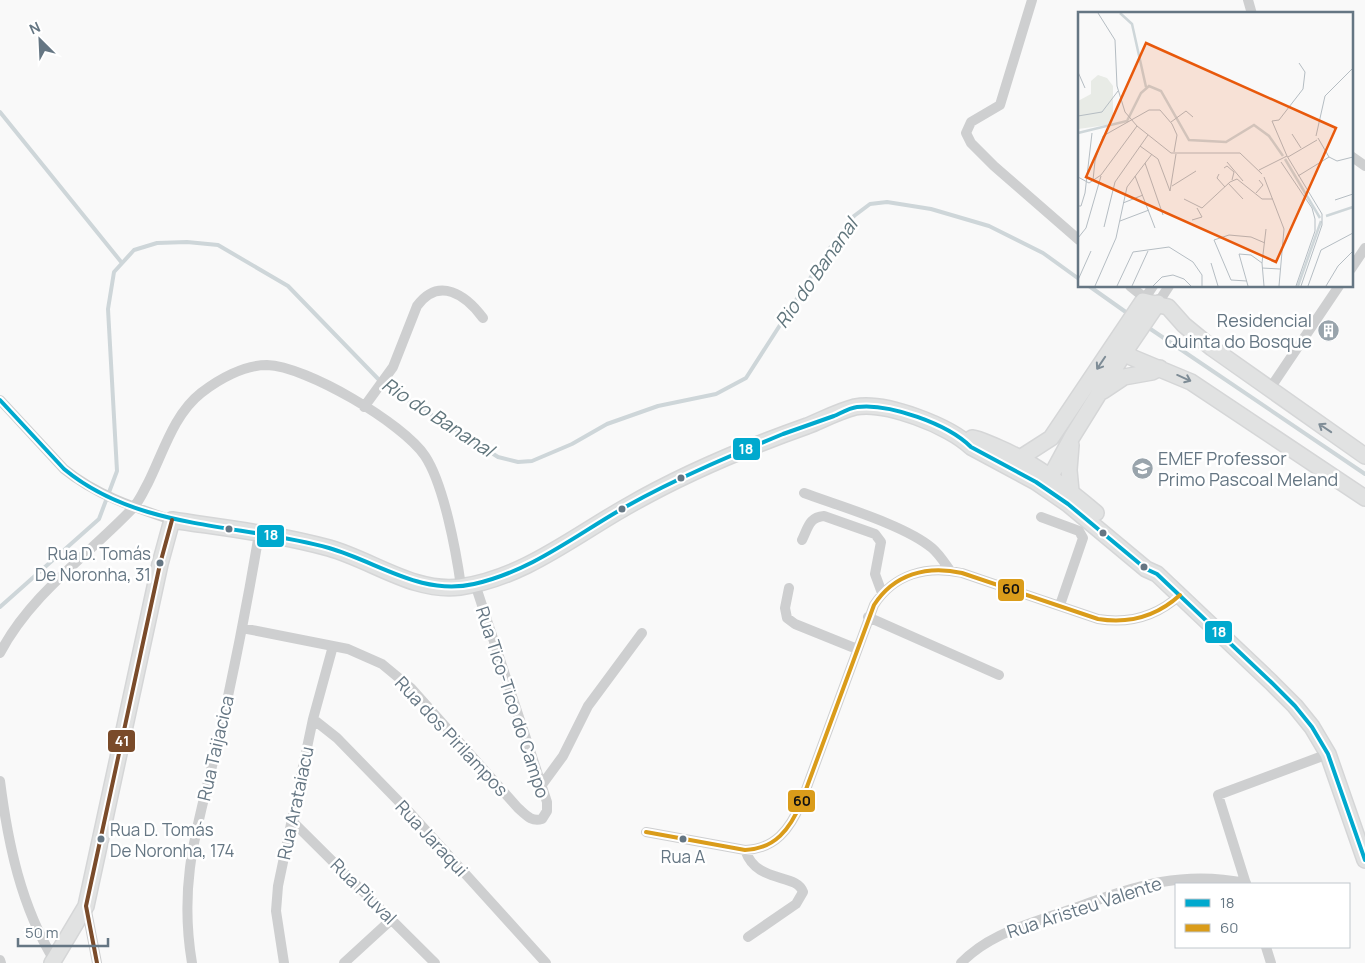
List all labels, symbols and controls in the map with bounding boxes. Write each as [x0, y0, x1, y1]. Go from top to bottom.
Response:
inset map [1078, 12, 1352, 288]
north arrow [15, 15, 65, 65]
text: N [26, 17, 43, 38]
water label: Rio do Bananal [769, 211, 865, 333]
place label: Residencial Quinta do Bosque [1165, 308, 1312, 353]
building icon: Residencial Quinta do Bosque [1316, 318, 1340, 342]
one-way arrow [1095, 356, 1105, 370]
water label: Rio do Bananal [377, 371, 501, 464]
one-way arrow [1176, 374, 1191, 384]
one-way arrow [1318, 423, 1332, 433]
line badge: 18 [732, 437, 761, 461]
text: 18 [739, 439, 753, 458]
place label: EMEF Professor Primo Pascoal Meland [1158, 446, 1338, 491]
school or university icon: EMEF Professor Primo Pascoal Meland [1130, 456, 1154, 480]
unlabelled marker [676, 473, 686, 483]
unlabelled marker [617, 504, 627, 514]
unlabelled marker [224, 524, 234, 534]
line badge: 18 [256, 524, 285, 548]
text: 18 [264, 525, 278, 544]
unlabelled marker [1098, 528, 1108, 538]
place label: Rua D. Tomás De Noronha, 31 [35, 542, 151, 586]
marker: Rua D. Tomás De Noronha, 31 [155, 558, 165, 568]
unlabelled marker [1139, 562, 1149, 572]
line badge: 60 [997, 578, 1025, 602]
text: 60 [1002, 579, 1020, 598]
street label: Rua Tico-Tico do Campo [471, 603, 555, 801]
line badge: 18 [1204, 620, 1233, 644]
text: 18 [1212, 622, 1226, 641]
street label: Rua dos Pirilampos [390, 671, 514, 801]
street label: Rua Taijacica [191, 693, 239, 803]
line badge: 41 [107, 729, 136, 753]
text: 41 [115, 731, 129, 750]
street label: Rua Arataiacu [271, 744, 319, 862]
line badge: 60 [787, 789, 816, 813]
text: 60 [793, 791, 811, 810]
street label: Rua Jaraqui [391, 795, 473, 881]
place label: Rua D. Tomás De Noronha, 174 [110, 818, 235, 862]
marker: Rua D. Tomás De Noronha, 174 [96, 834, 106, 844]
marker: Rua A [678, 834, 688, 844]
place label: Rua A [661, 845, 705, 868]
street label: Rua Piuval [326, 853, 402, 929]
street label: Rua Aristeu Valente [1004, 871, 1164, 943]
legend [1175, 883, 1350, 948]
text: 18 [1220, 892, 1235, 913]
scale bar [18, 916, 108, 948]
text: 60 [1220, 917, 1238, 938]
text: 50 m [25, 922, 59, 943]

